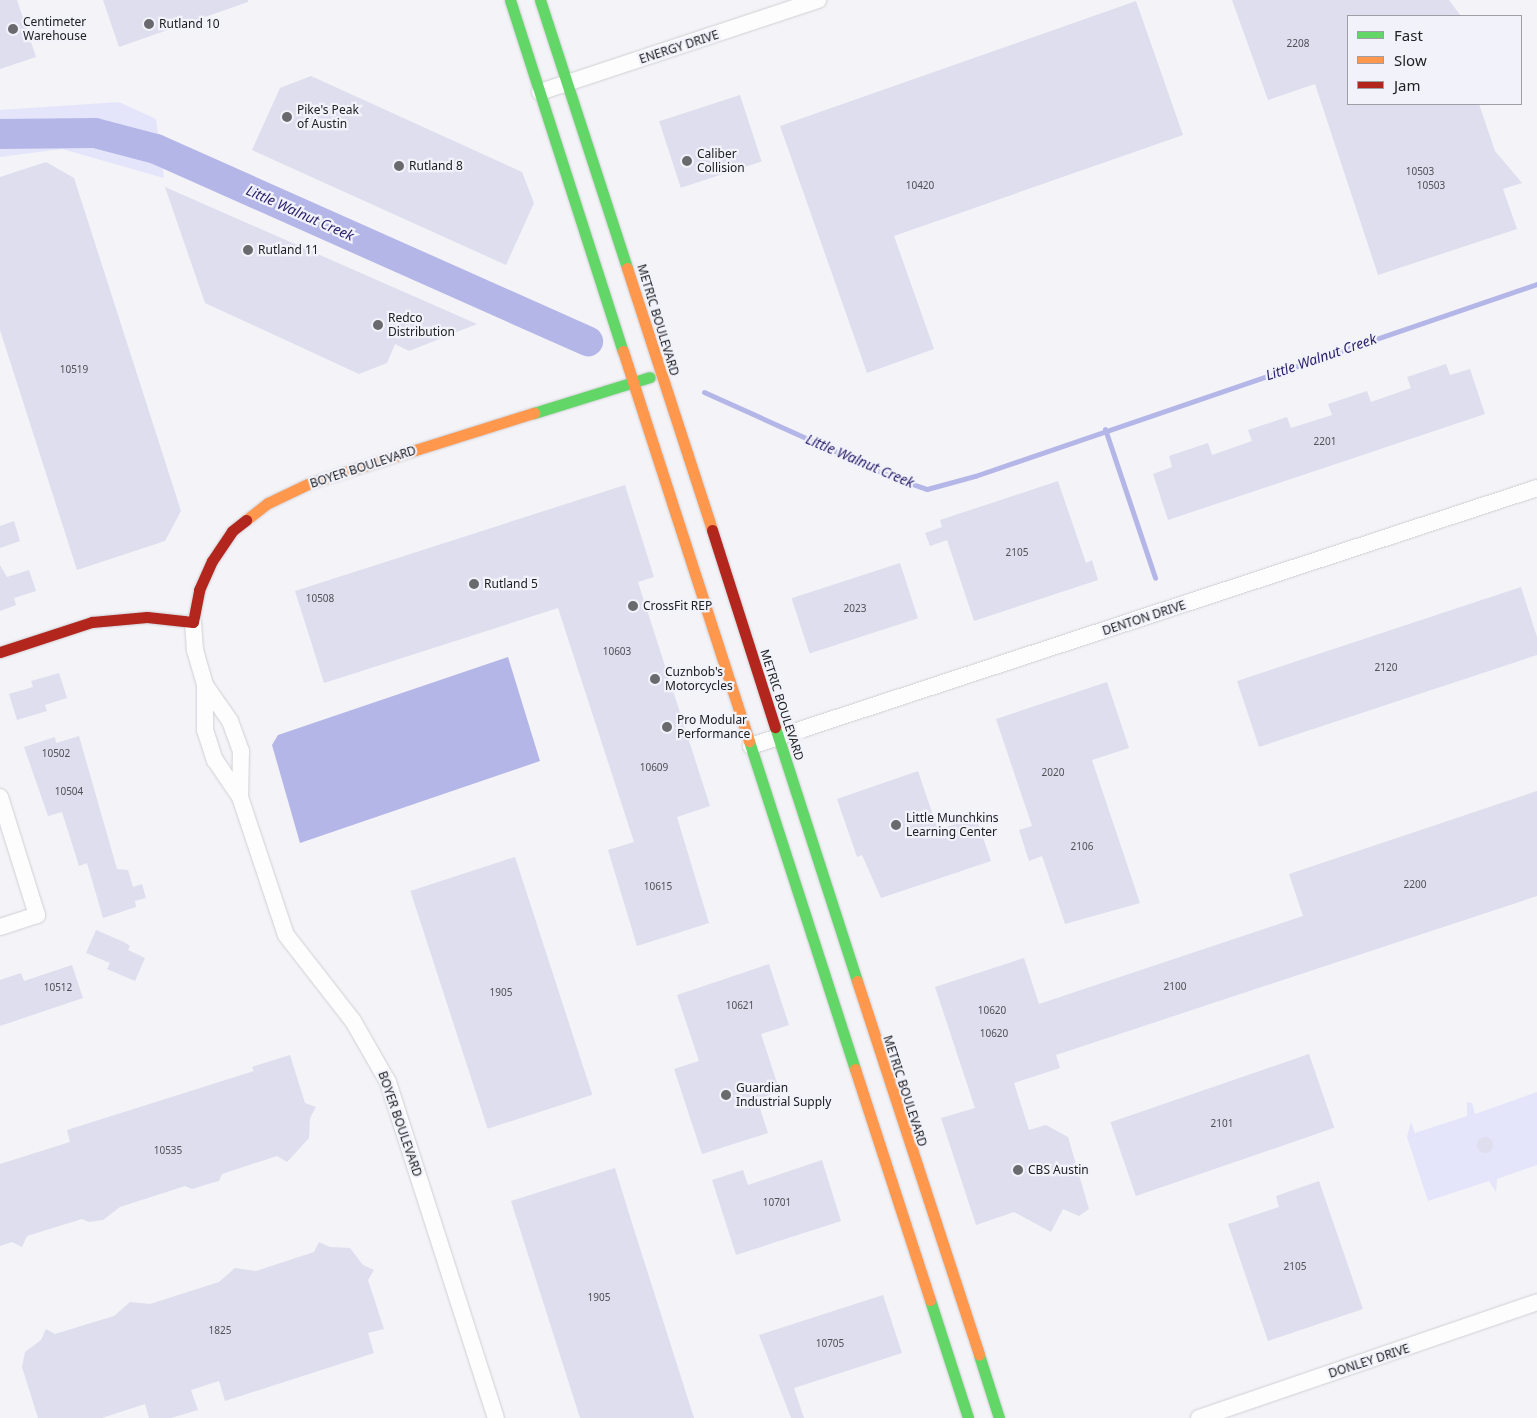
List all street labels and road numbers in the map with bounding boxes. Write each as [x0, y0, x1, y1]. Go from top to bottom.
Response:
street label: ENERGY DRIVE [637, 27, 721, 67]
street label: METRIC BOULEVARD [634, 262, 682, 378]
street label: BOYER BOULEVARD [308, 443, 418, 491]
street label: DENTON DRIVE [1101, 598, 1187, 638]
street label: METRIC BOULEVARD [757, 648, 807, 762]
street label: METRIC BOULEVARD [880, 1034, 930, 1148]
street label: BOYER BOULEVARD [375, 1069, 425, 1179]
street label: DONLEY DRIVE [1327, 1341, 1411, 1381]

